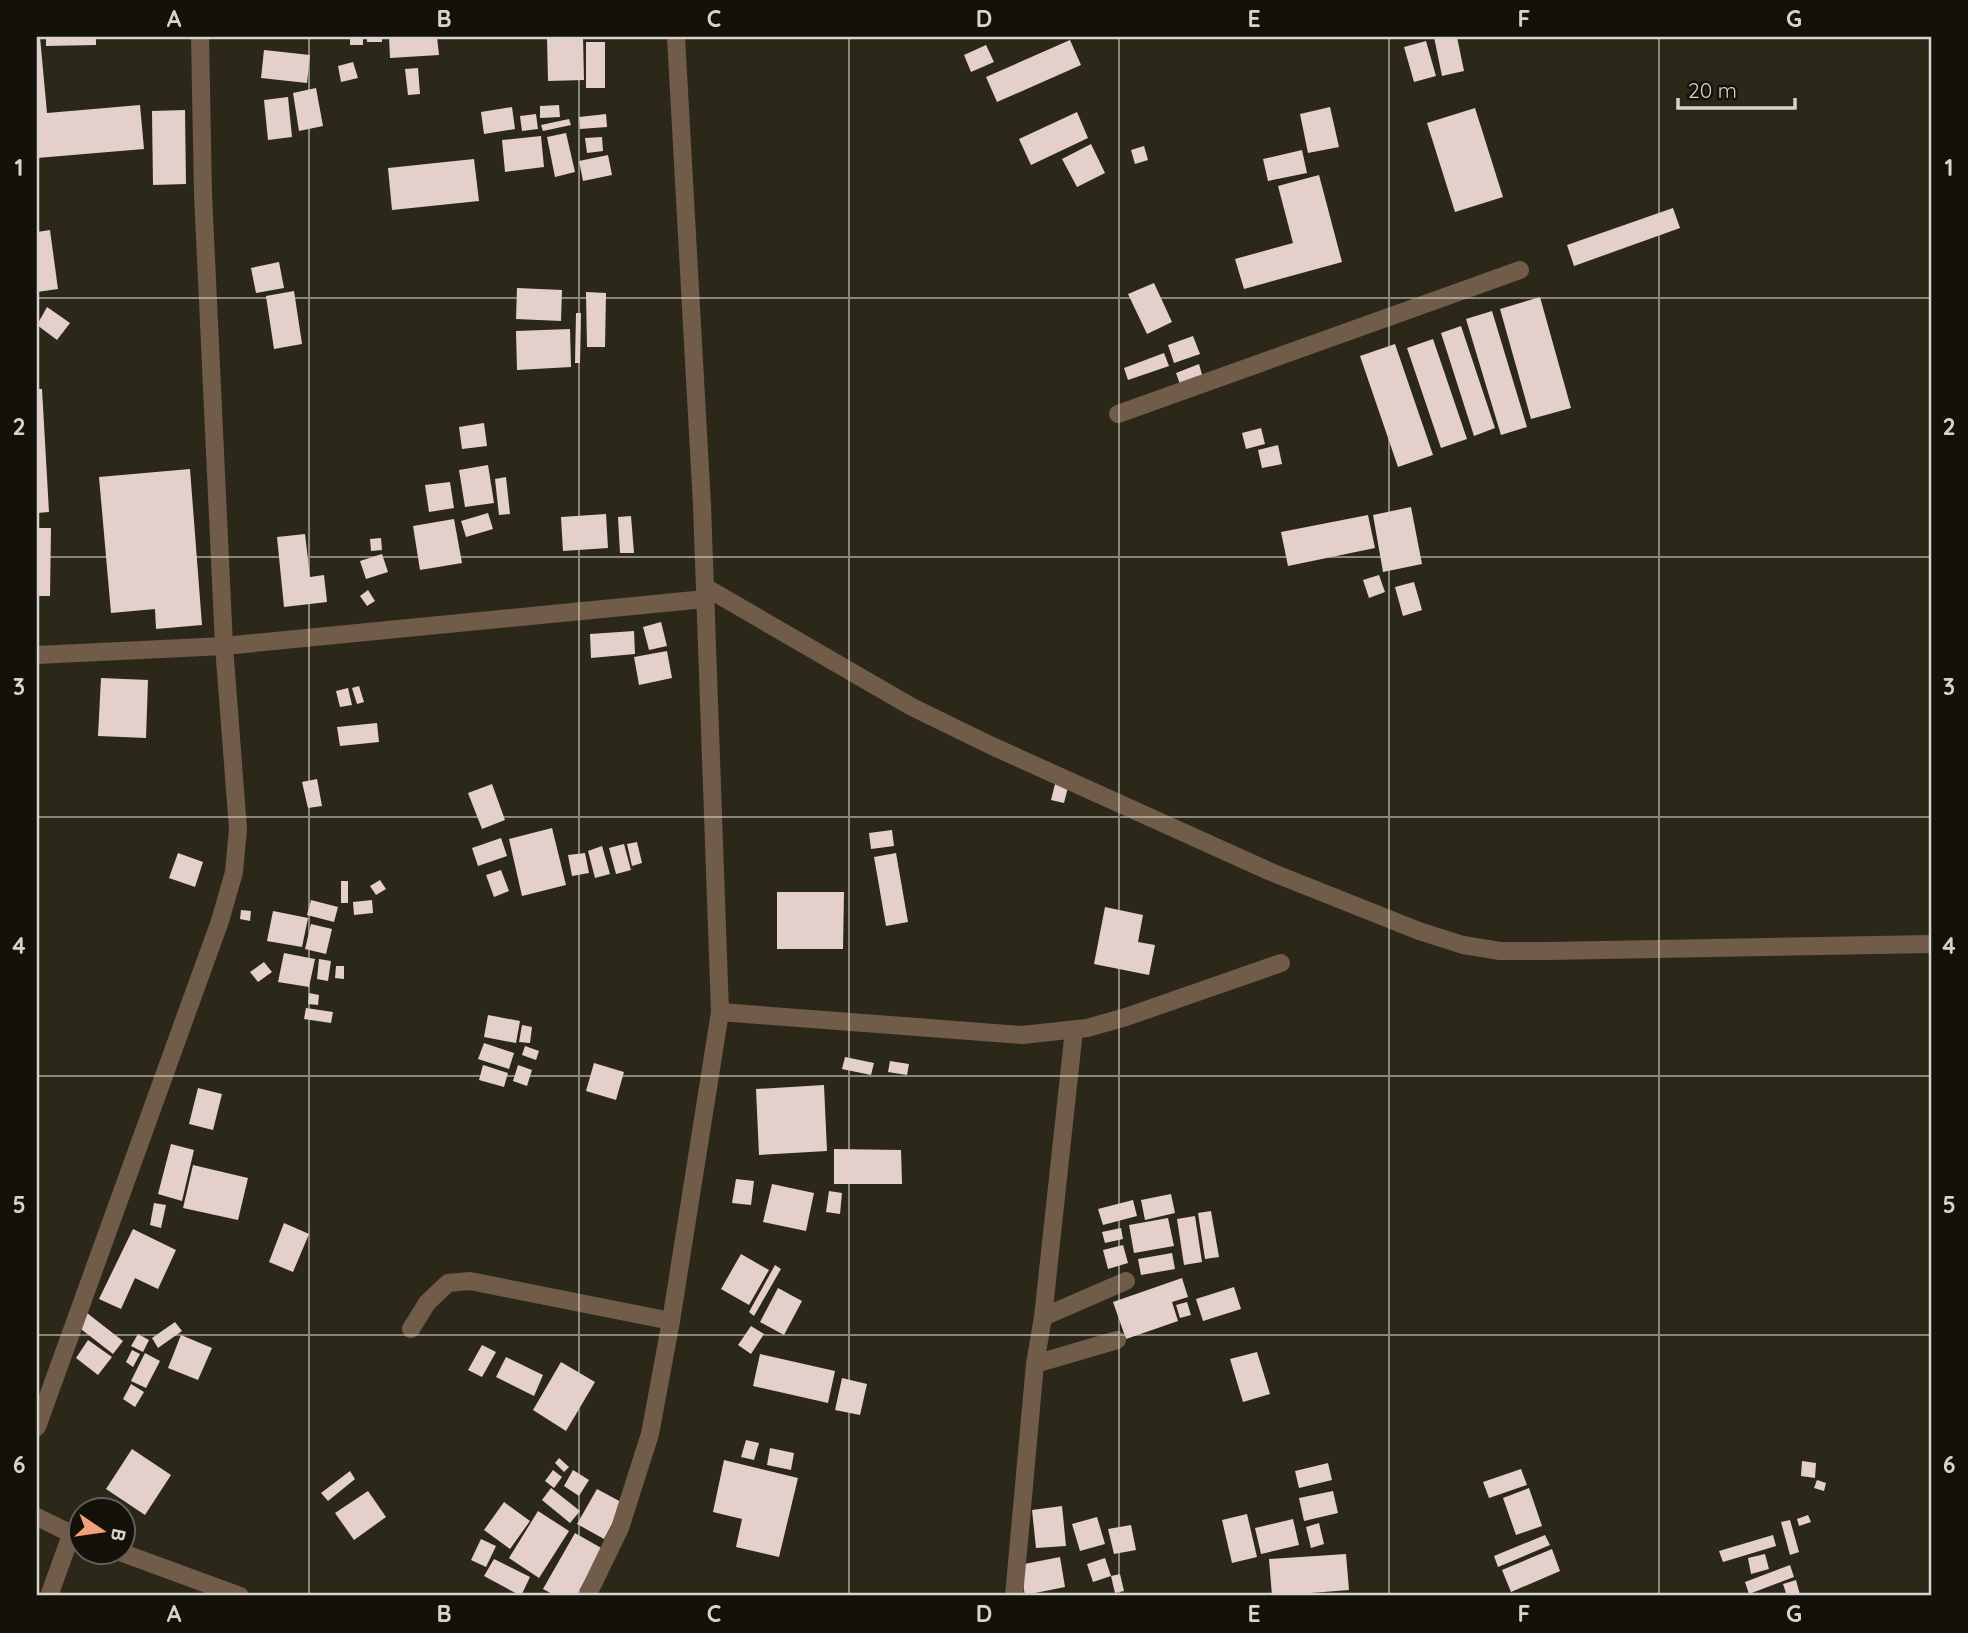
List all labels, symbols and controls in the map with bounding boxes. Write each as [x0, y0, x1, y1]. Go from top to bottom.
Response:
text: A [167, 4, 182, 33]
text: B [436, 4, 452, 33]
text: C [707, 4, 721, 33]
text: D [976, 4, 992, 33]
text: E [1247, 4, 1261, 33]
text: F [1518, 4, 1530, 33]
text: G [1786, 4, 1802, 33]
scale bar [1678, 66, 1795, 110]
text: 20 m [1688, 77, 1737, 103]
text: 1 [15, 153, 23, 182]
text: 1 [1945, 153, 1953, 182]
text: 2 [12, 412, 26, 441]
text: 2 [1942, 412, 1956, 441]
text: 3 [13, 672, 25, 701]
text: 3 [1943, 672, 1955, 701]
text: 4 [12, 931, 26, 960]
text: 4 [1942, 931, 1956, 960]
text: 5 [12, 1190, 26, 1219]
text: 5 [1942, 1190, 1956, 1219]
text: 6 [13, 1450, 25, 1479]
text: 6 [1943, 1450, 1955, 1479]
north arrow [66, 1496, 136, 1566]
text: B [105, 1526, 132, 1544]
text: A [167, 1599, 182, 1628]
text: B [436, 1599, 452, 1628]
text: C [707, 1599, 721, 1628]
text: D [976, 1599, 992, 1628]
text: E [1247, 1599, 1261, 1628]
text: F [1518, 1599, 1530, 1628]
text: G [1786, 1599, 1802, 1628]

